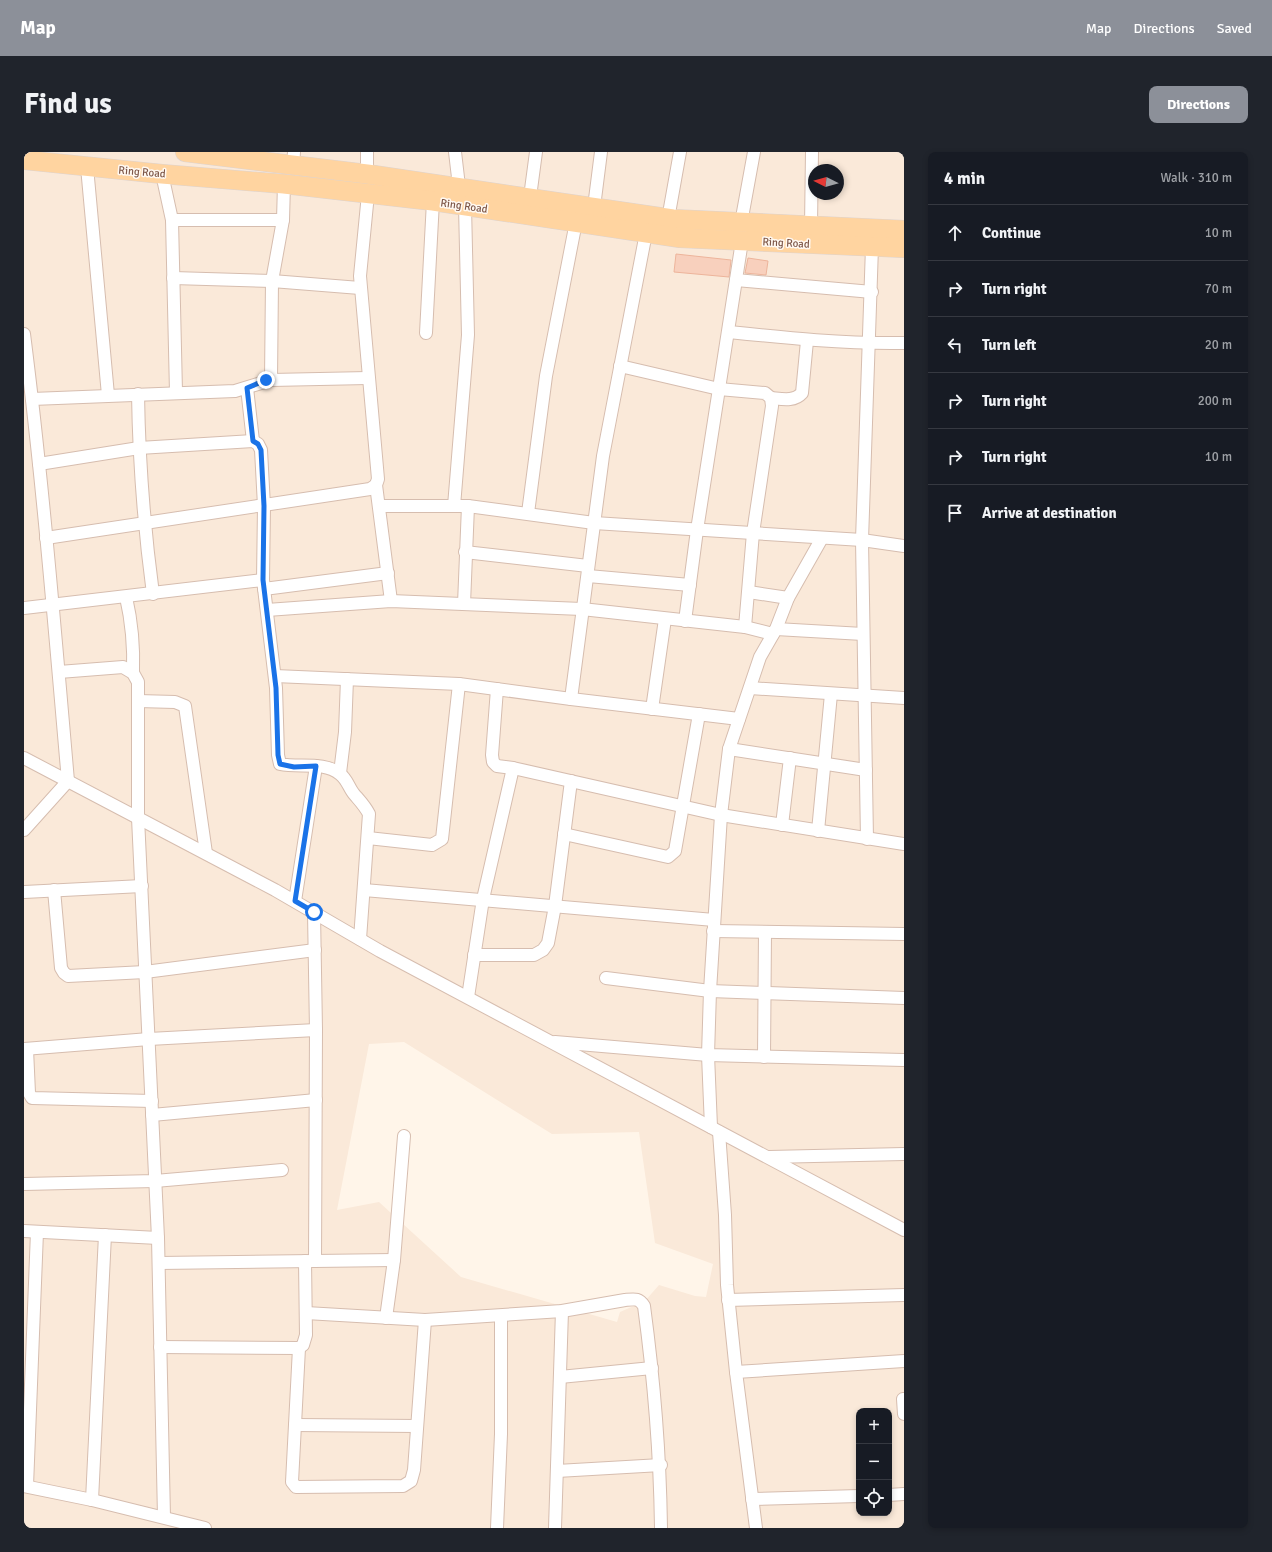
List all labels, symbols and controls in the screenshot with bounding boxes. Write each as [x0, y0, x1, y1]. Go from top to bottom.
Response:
text: Map [20, 16, 56, 40]
text: Map [1086, 20, 1112, 37]
text: Directions [1134, 20, 1195, 37]
text: Saved [1217, 20, 1252, 37]
button: Directions [1149, 86, 1248, 123]
text: Find us [24, 87, 112, 121]
street label: Ring Road [118, 163, 166, 181]
north arrow [808, 164, 844, 200]
text: 4 min [944, 168, 985, 189]
text: Walk · 310 m [1161, 170, 1232, 186]
street label: Ring Road [440, 196, 489, 216]
icon: ahead [944, 222, 966, 244]
text: Continue [982, 224, 1041, 242]
text: 10 m [1205, 225, 1232, 241]
street label: Ring Road [762, 235, 810, 251]
icon: right [944, 278, 966, 300]
text: Turn right [982, 280, 1047, 298]
text: 70 m [1205, 281, 1232, 297]
icon: left [944, 334, 966, 356]
text: Turn left [982, 336, 1036, 354]
text: 20 m [1205, 337, 1232, 353]
route end [257, 371, 275, 389]
icon: right [944, 390, 966, 412]
text: Turn right [982, 392, 1047, 410]
text: 200 m [1198, 393, 1232, 409]
icon: right [944, 446, 966, 468]
text: Turn right [982, 448, 1047, 466]
text: 10 m [1205, 449, 1232, 465]
icon: arrive [944, 502, 966, 524]
text: Arrive at destination [982, 504, 1117, 522]
route start [305, 903, 323, 921]
map controls [856, 1408, 892, 1516]
button: + [856, 1408, 892, 1444]
button: − [856, 1444, 892, 1480]
button: locate [856, 1480, 892, 1516]

